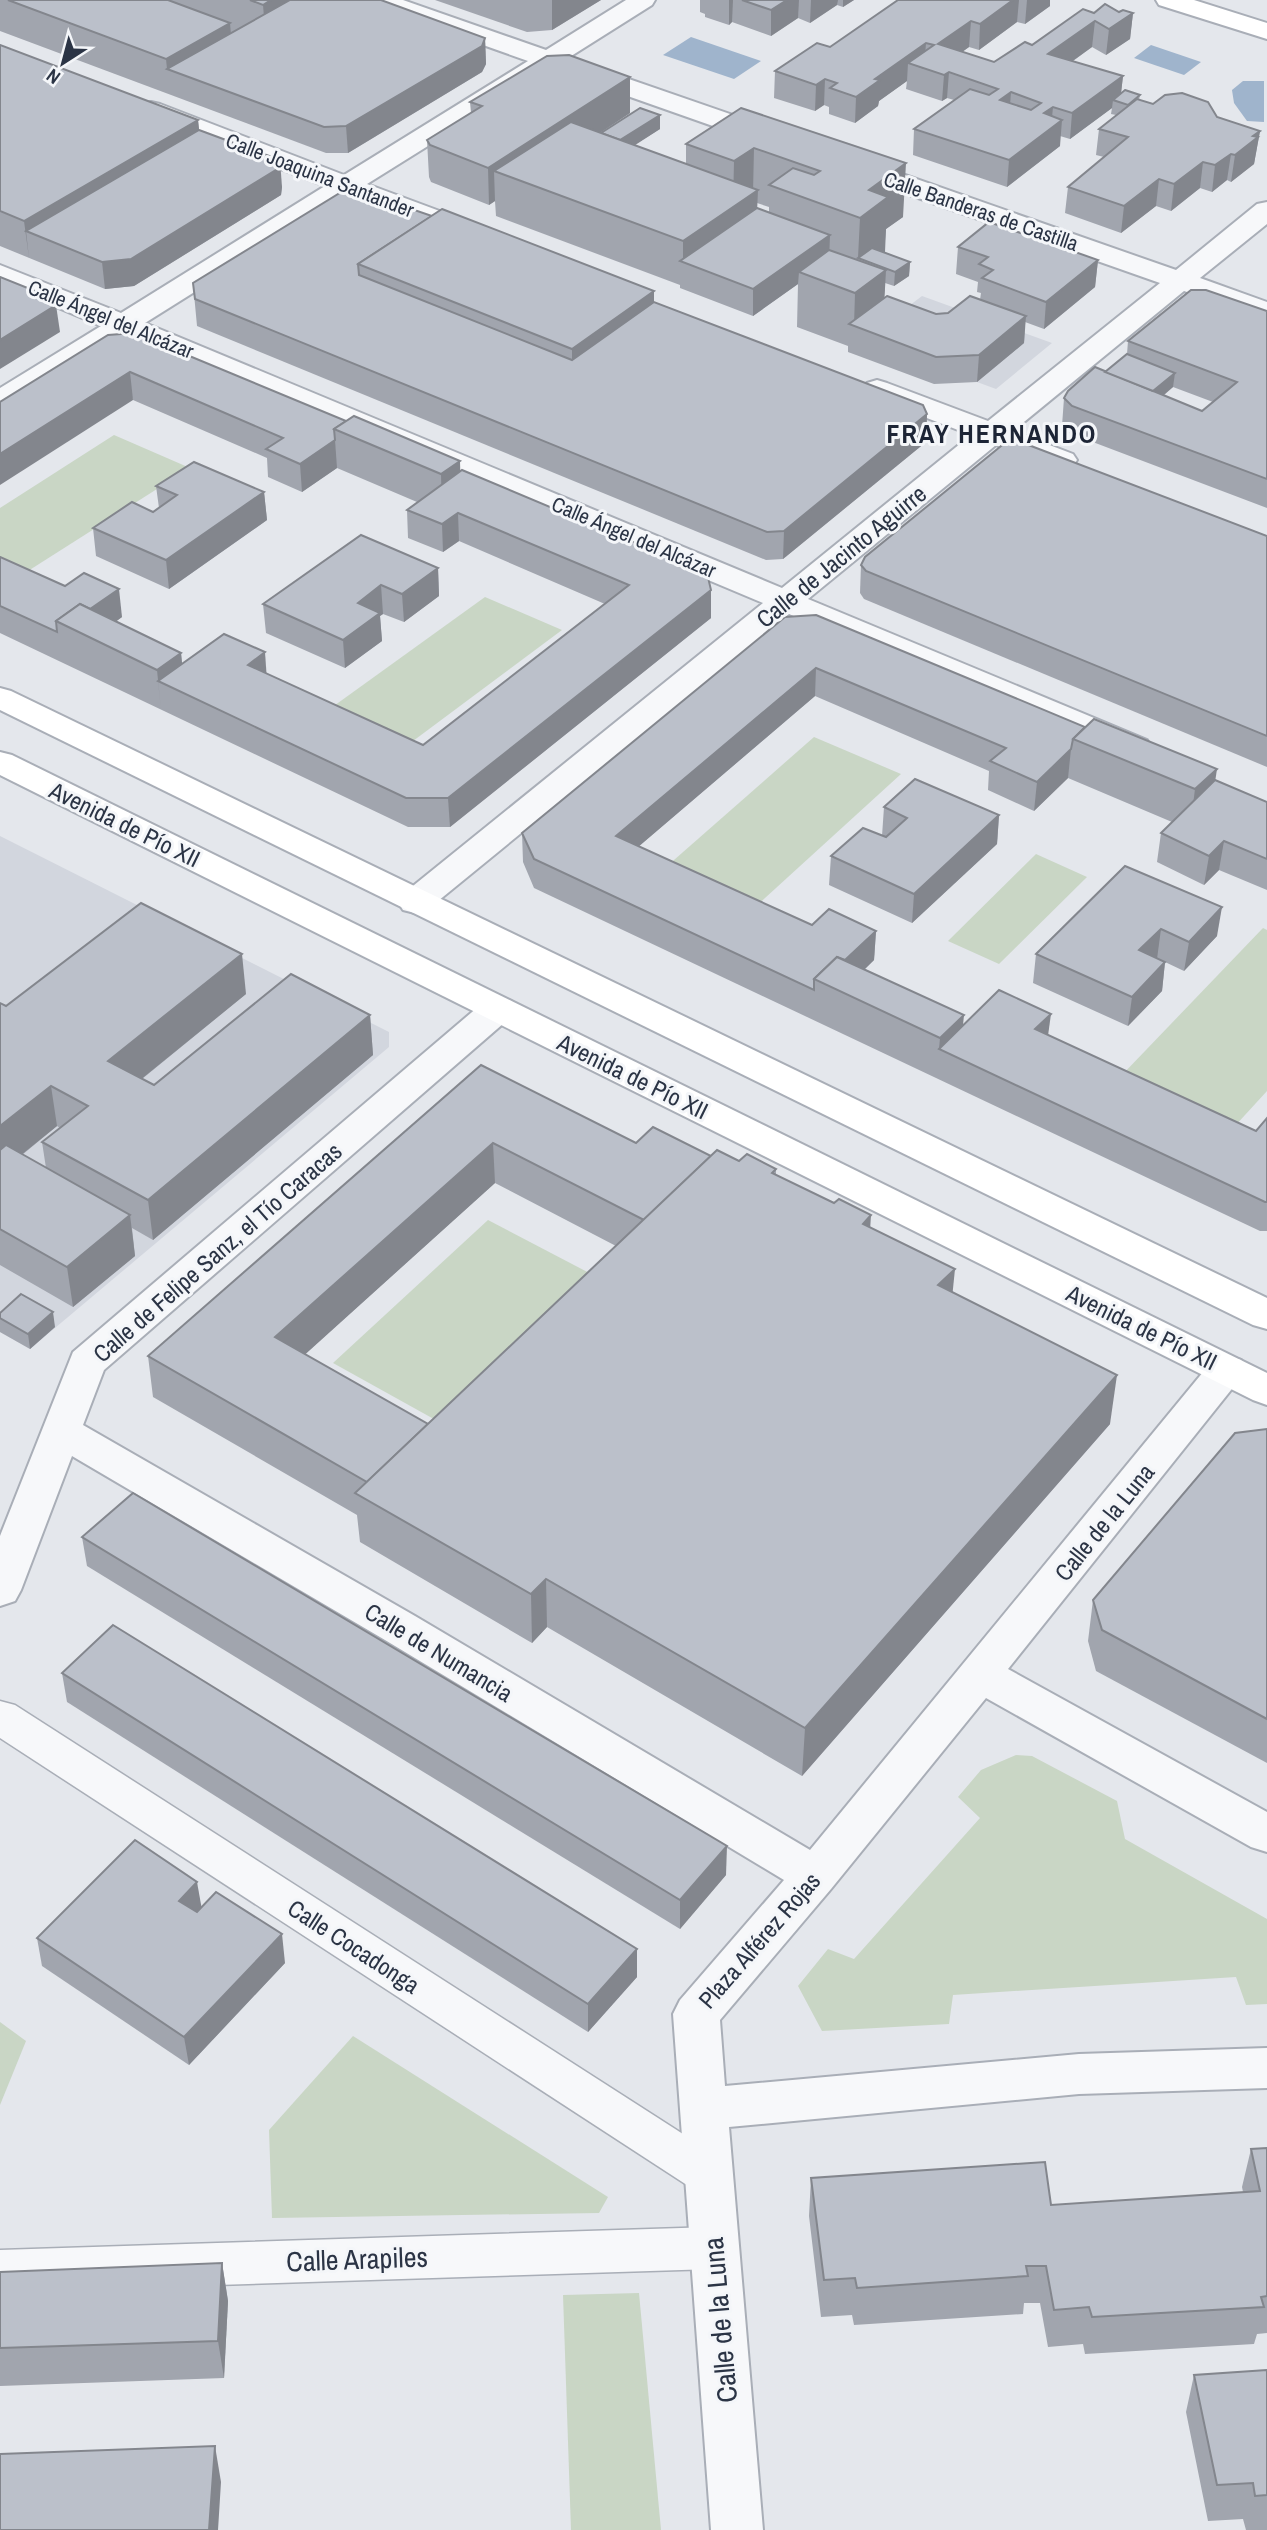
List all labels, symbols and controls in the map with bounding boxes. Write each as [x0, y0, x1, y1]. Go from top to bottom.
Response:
north arrow [28, 28, 98, 98]
text: N [41, 63, 65, 91]
street label: Calle Joaquina Santander [222, 126, 418, 224]
street label: Calle Banderas de Castilla [880, 164, 1082, 258]
street label: Calle Ángel del Alcázar [24, 273, 198, 366]
district label: FRAY HERNANDO [887, 416, 1097, 451]
street label: Calle de Jacinto Aguirre [749, 477, 933, 635]
street label: Calle Ángel del Alcázar [547, 489, 721, 585]
street label: Avenida de Pío XII [43, 773, 206, 874]
street label: Avenida de Pío XII [551, 1025, 714, 1126]
street label: Calle de Felipe Sanz, el Tío Caracas [86, 1135, 348, 1369]
street label: Avenida de Pío XII [1060, 1276, 1223, 1377]
street label: Calle de la Luna [1047, 1457, 1161, 1587]
street label: Calle de Numancia [359, 1595, 519, 1709]
street label: Plaza Alférez Rojas [691, 1865, 827, 2015]
street label: Calle Cocadonga [282, 1891, 426, 2001]
street label: Calle de la Luna [694, 2235, 746, 2404]
street label: Calle Arapiles [286, 2238, 428, 2280]

